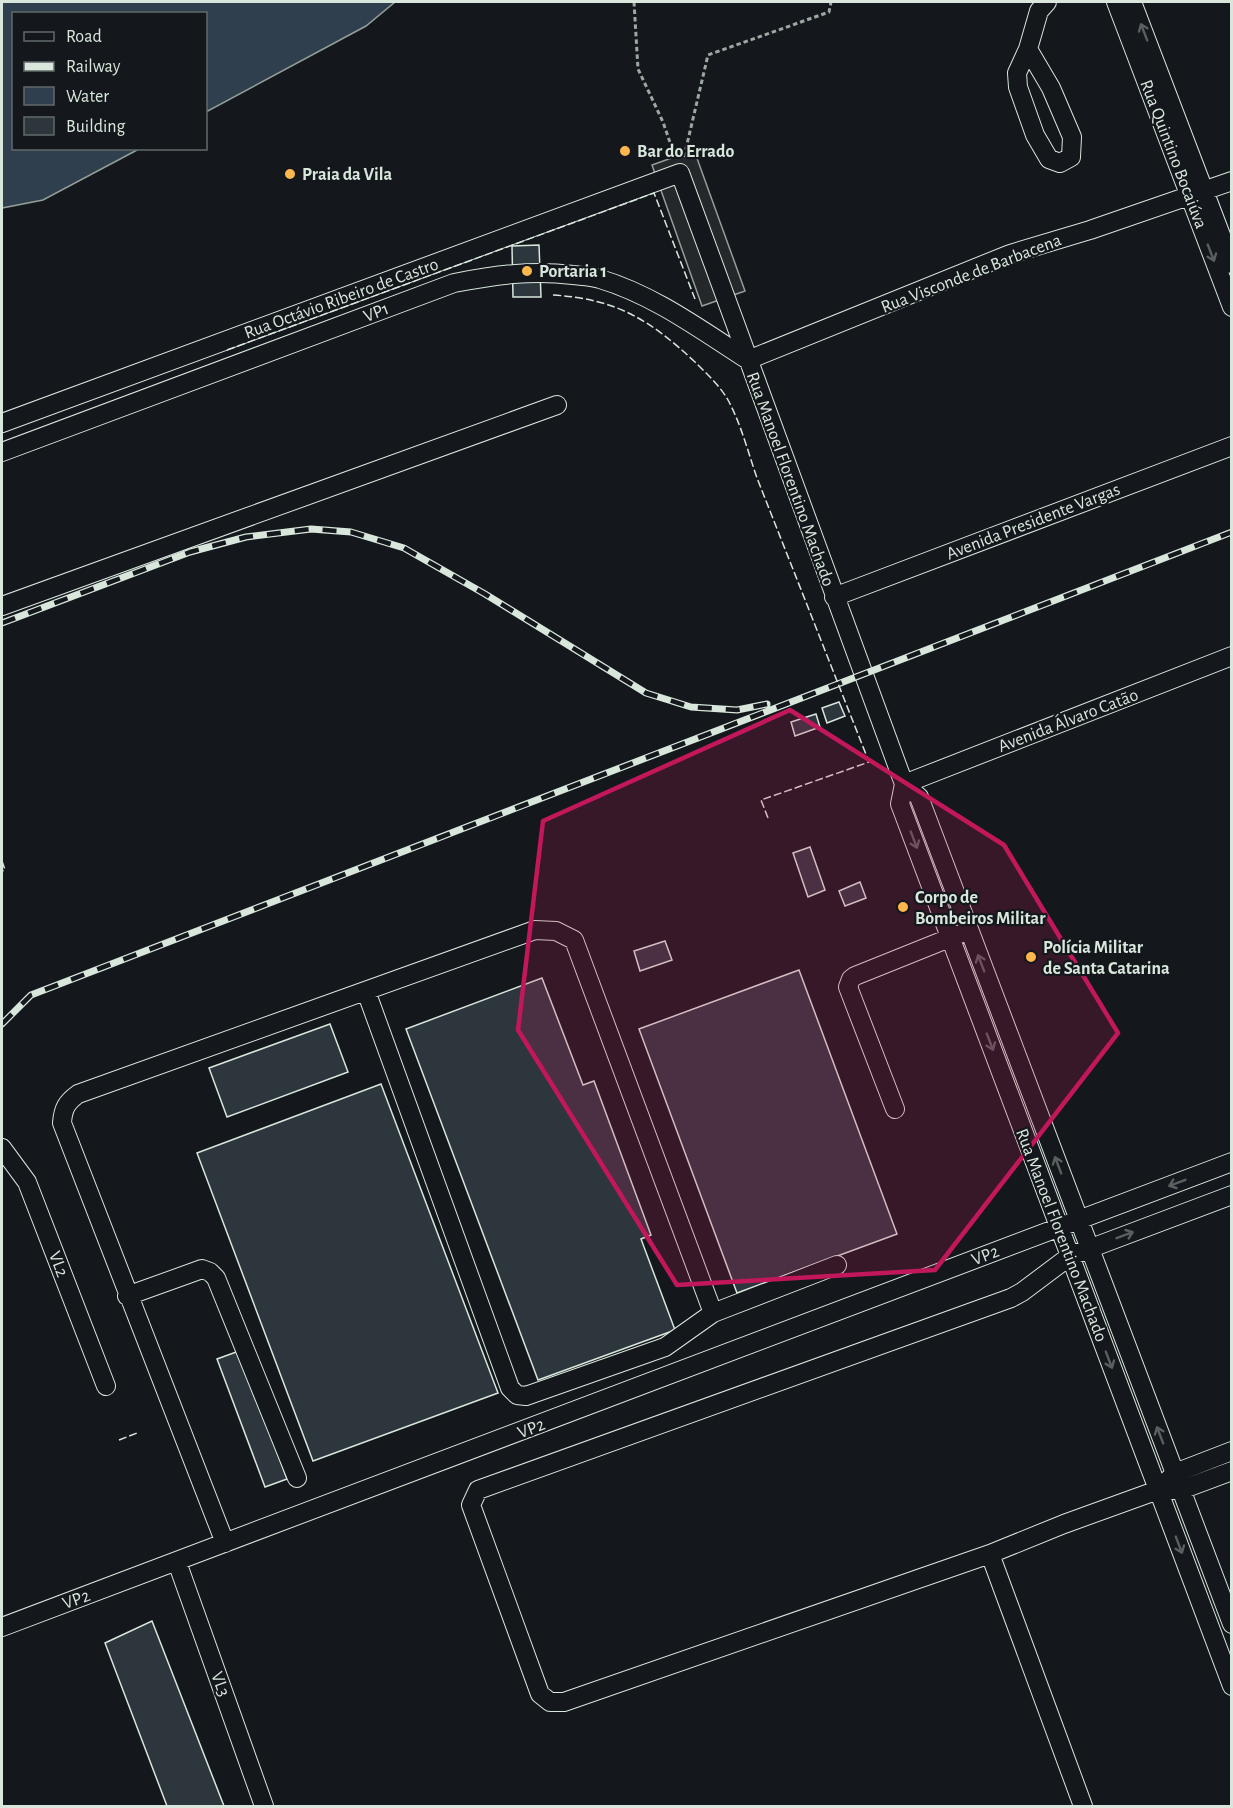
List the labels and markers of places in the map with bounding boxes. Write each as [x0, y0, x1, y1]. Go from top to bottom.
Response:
place label: Bar do Errado [637, 143, 734, 161]
marker: Bar do Errado [618, 144, 632, 158]
place label: Praia da Vila [302, 166, 392, 184]
marker: Praia da Vila [283, 167, 297, 181]
place label: Portaria 1 [539, 263, 607, 281]
marker: Portaria 1 [520, 264, 534, 278]
place label: Corpo de Bombeiros Militar [915, 889, 1046, 928]
marker: Corpo de Bombeiros Militar [896, 900, 910, 914]
place label: Polícia Militar de Santa Catarina [1043, 939, 1170, 978]
marker: Polícia Militar de Santa Catarina [1024, 950, 1038, 964]

